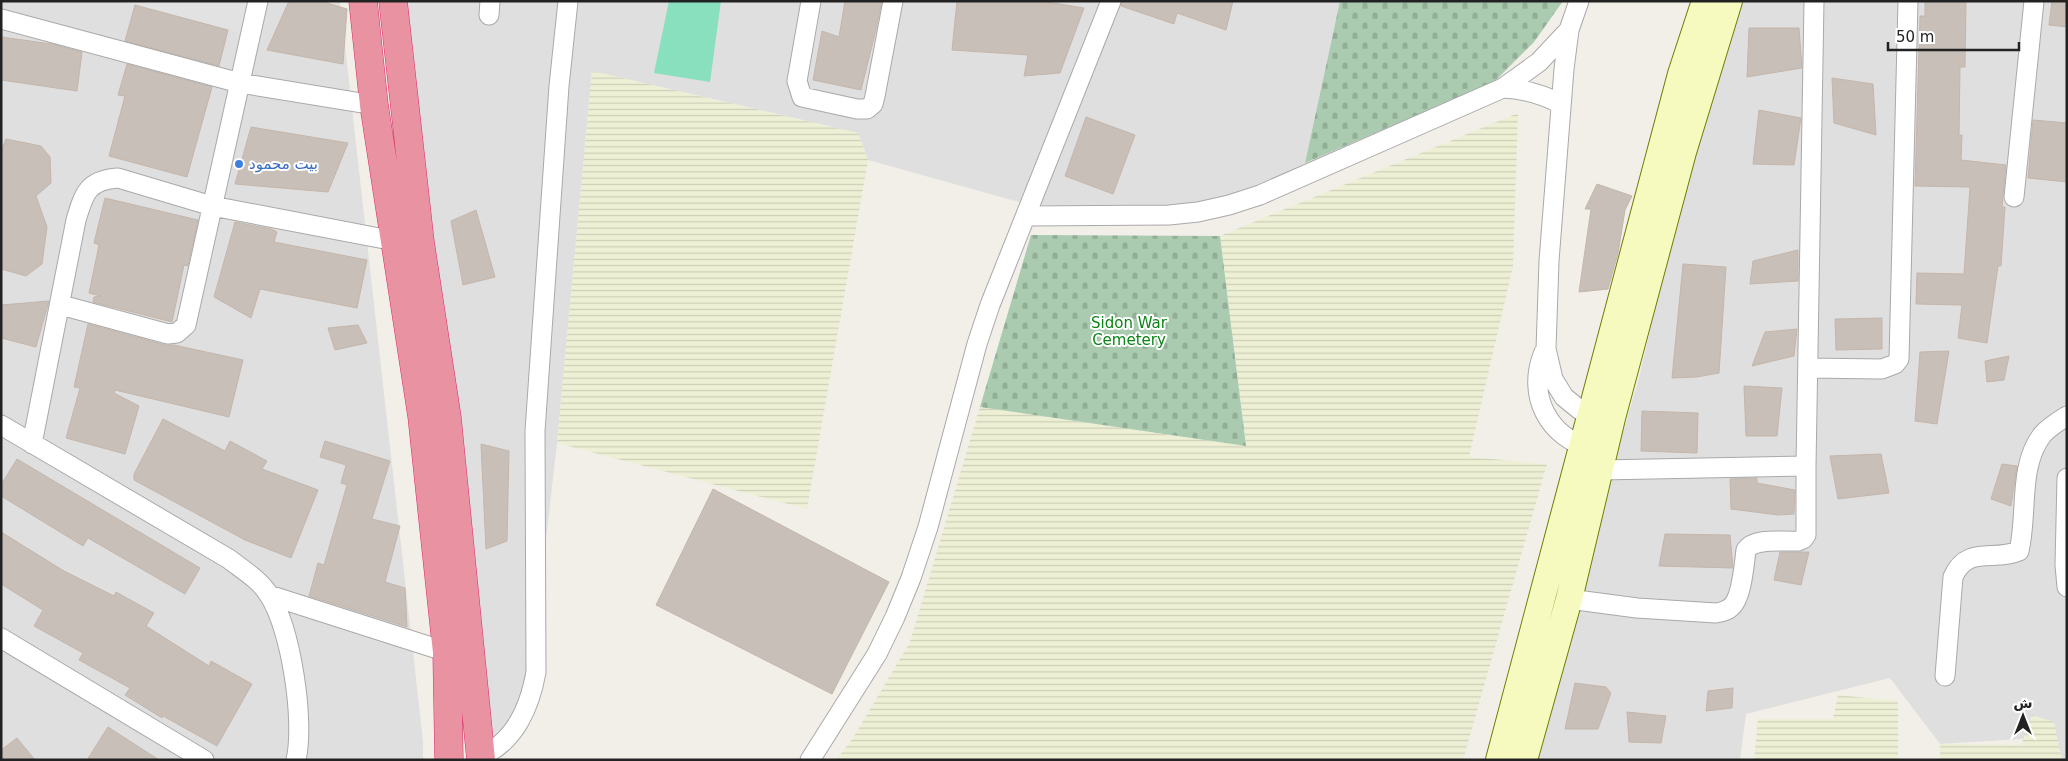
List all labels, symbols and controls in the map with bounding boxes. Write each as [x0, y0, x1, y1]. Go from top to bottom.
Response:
scale bar [1888, 20, 2019, 52]
text: 50 m [1896, 28, 1934, 46]
place label: بيت محمود [249, 155, 318, 173]
marker: بيت محمود [233, 158, 245, 170]
park label: Sidon War Cemetery [1091, 314, 1168, 349]
north arrow [1998, 691, 2048, 741]
text: ش [2013, 695, 2033, 711]

